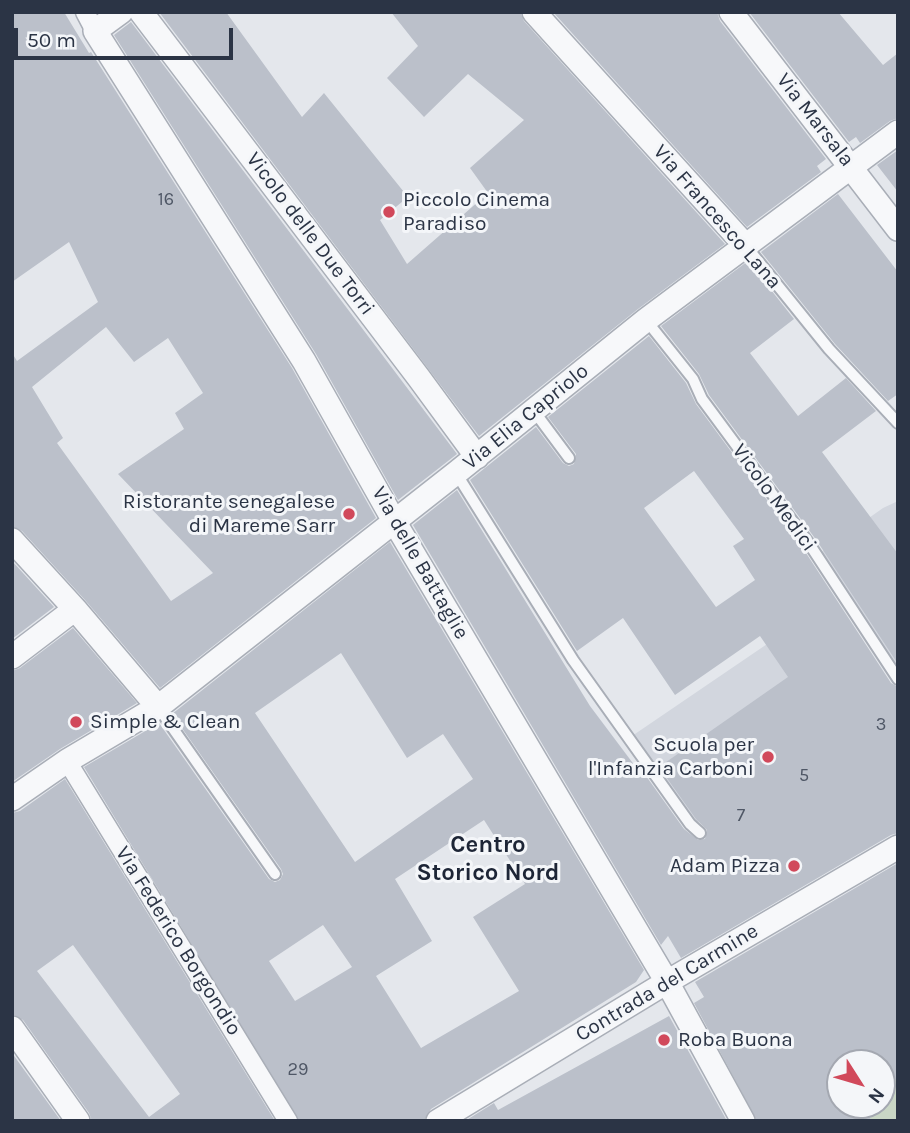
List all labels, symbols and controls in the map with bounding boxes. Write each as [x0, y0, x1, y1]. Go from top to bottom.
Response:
scale bar [18, 14, 236, 58]
text: 50 m [27, 28, 76, 52]
street label: Via Marsala [771, 68, 859, 172]
street label: Via Francesco Lana [647, 140, 787, 294]
street label: Vicolo delle Due Torri [240, 148, 380, 320]
place label: Piccolo Cinema Paradiso [403, 187, 550, 237]
house number: 16 [158, 189, 174, 211]
marker: Piccolo Cinema Paradiso [381, 204, 397, 220]
street label: Via Elia Capriolo [458, 359, 594, 475]
street label: Vicolo Medici [726, 439, 822, 557]
street label: Via delle Battaglie [366, 482, 474, 644]
place label: Ristorante senegalese di Mareme Sarr [123, 489, 335, 539]
marker: Ristorante senegalese di Mareme Sarr [341, 506, 357, 522]
place label: Simple & Clean [90, 709, 240, 735]
marker: Simple & Clean [68, 714, 84, 730]
house number: 3 [876, 714, 886, 736]
place label: Scuola per l'Infanzia Carboni [588, 732, 754, 782]
marker: Scuola per l'Infanzia Carboni [760, 749, 776, 765]
house number: 5 [799, 765, 809, 787]
house number: 7 [737, 805, 745, 827]
district label: Centro Storico Nord [417, 831, 559, 887]
street label: Via Federico Borgondio [110, 842, 246, 1040]
place label: Adam Pizza [670, 853, 780, 879]
marker: Adam Pizza [786, 858, 802, 874]
street label: Contrada del Carmine [571, 918, 763, 1048]
place label: Roba Buona [678, 1027, 793, 1053]
marker: Roba Buona [656, 1032, 672, 1048]
north arrow [826, 1049, 896, 1119]
house number: 29 [288, 1059, 308, 1081]
text: N [863, 1083, 889, 1107]

